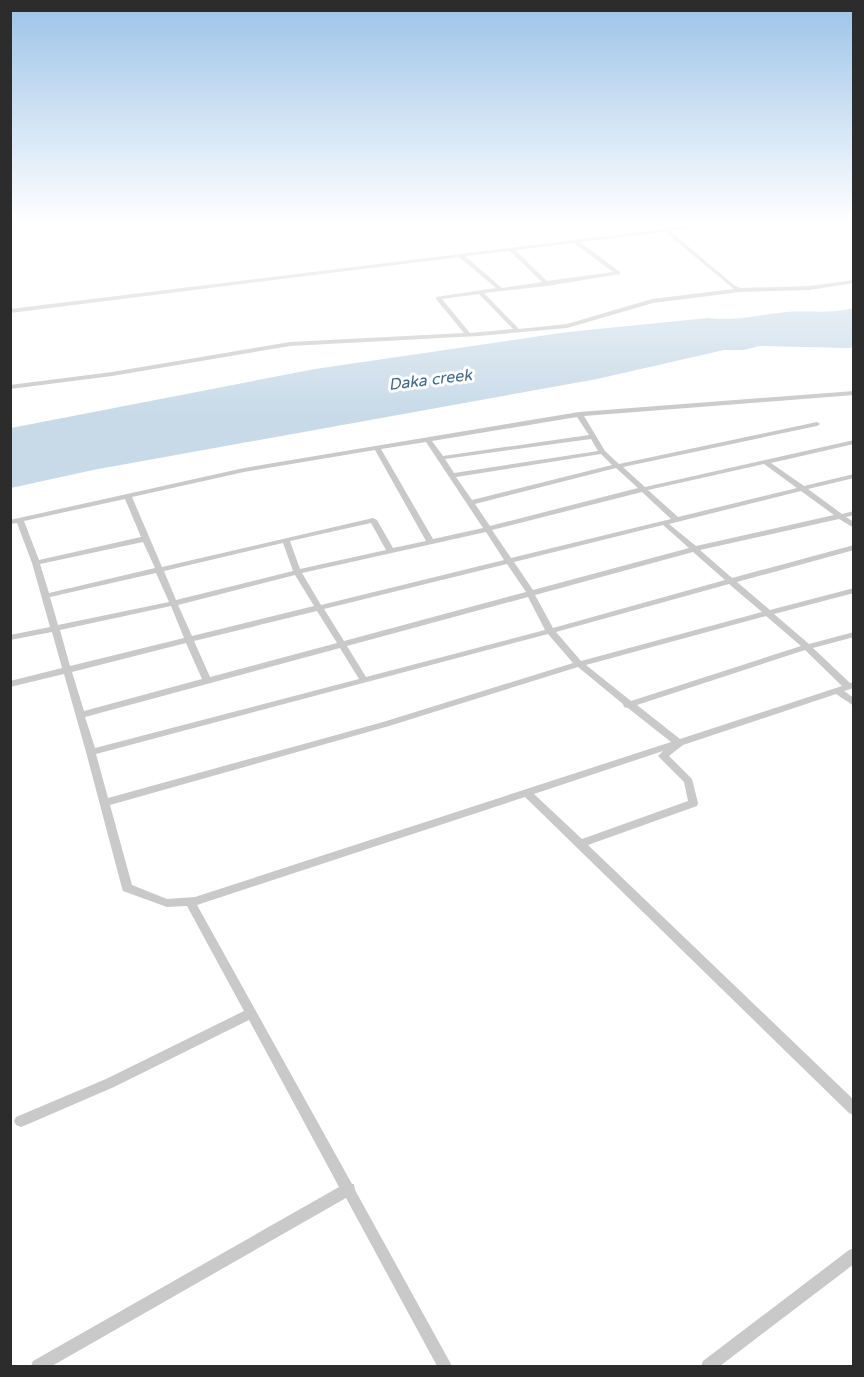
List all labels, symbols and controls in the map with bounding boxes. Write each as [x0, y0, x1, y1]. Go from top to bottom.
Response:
water label: Daka creek [387, 365, 474, 395]

